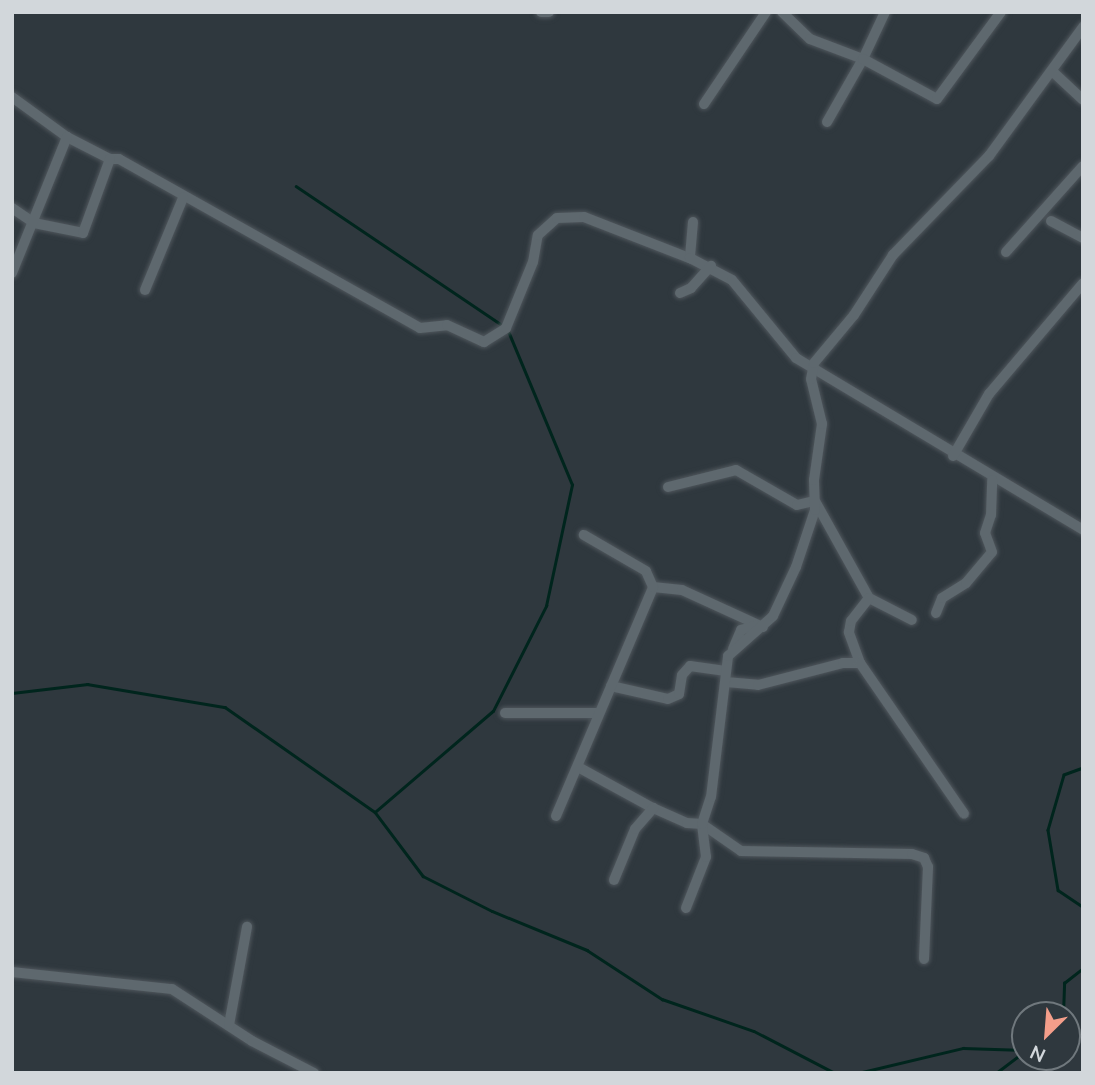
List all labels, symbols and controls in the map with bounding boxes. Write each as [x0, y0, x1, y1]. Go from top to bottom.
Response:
north arrow [1011, 1001, 1081, 1071]
text: N [1026, 1038, 1050, 1068]

